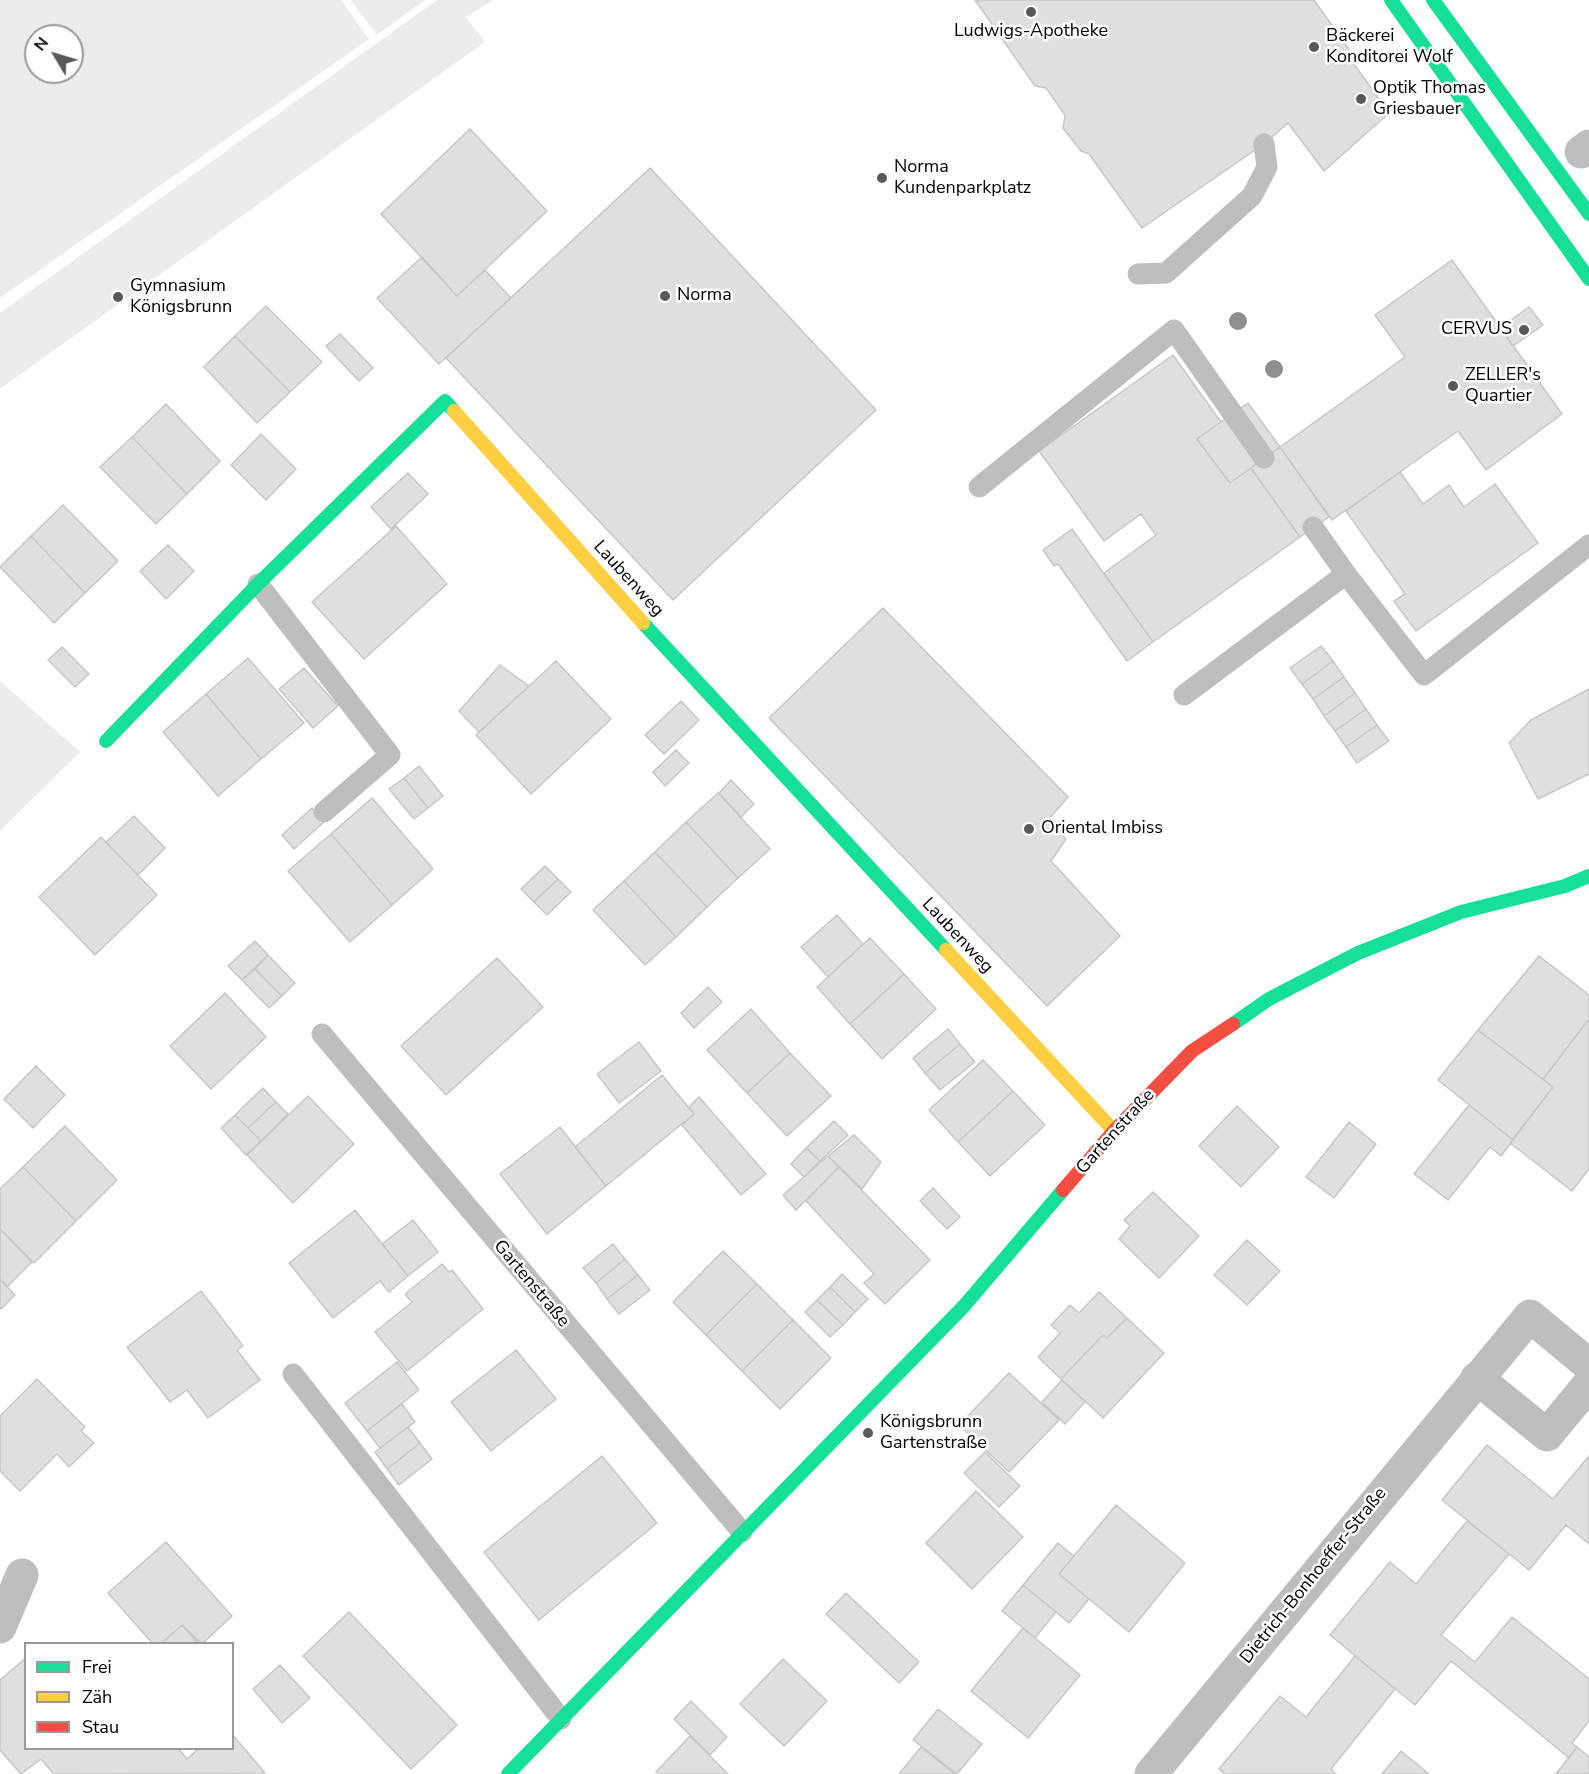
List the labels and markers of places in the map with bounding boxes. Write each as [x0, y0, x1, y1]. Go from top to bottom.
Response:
marker: Ludwigs-Apotheke [1024, 5, 1038, 19]
place label: Ludwigs-Apotheke [954, 21, 1108, 43]
place label: Bäckerei Konditorei Wolf [1326, 26, 1453, 68]
marker: Bäckerei Konditorei Wolf [1307, 40, 1321, 54]
place label: Optik Thomas Griesbauer [1373, 78, 1486, 121]
marker: Optik Thomas Griesbauer [1354, 92, 1368, 106]
place label: Norma Kundenparkplatz [894, 157, 1031, 200]
marker: Norma Kundenparkplatz [875, 171, 889, 185]
place label: Gymnasium Königsbrunn [130, 276, 232, 318]
place label: Norma [677, 285, 732, 307]
marker: Norma [658, 289, 672, 303]
marker: Gymnasium Königsbrunn [111, 290, 125, 304]
place label: CERVUS [1441, 319, 1512, 341]
marker: CERVUS [1517, 323, 1531, 337]
place label: ZELLER's Quartier [1465, 365, 1541, 407]
marker: ZELLER's Quartier [1446, 379, 1460, 393]
place label: Oriental Imbiss [1041, 818, 1163, 840]
marker: Oriental Imbiss [1022, 822, 1036, 836]
place label: Königsbrunn Gartenstraße [880, 1412, 987, 1454]
marker: Königsbrunn Gartenstraße [861, 1426, 875, 1440]

